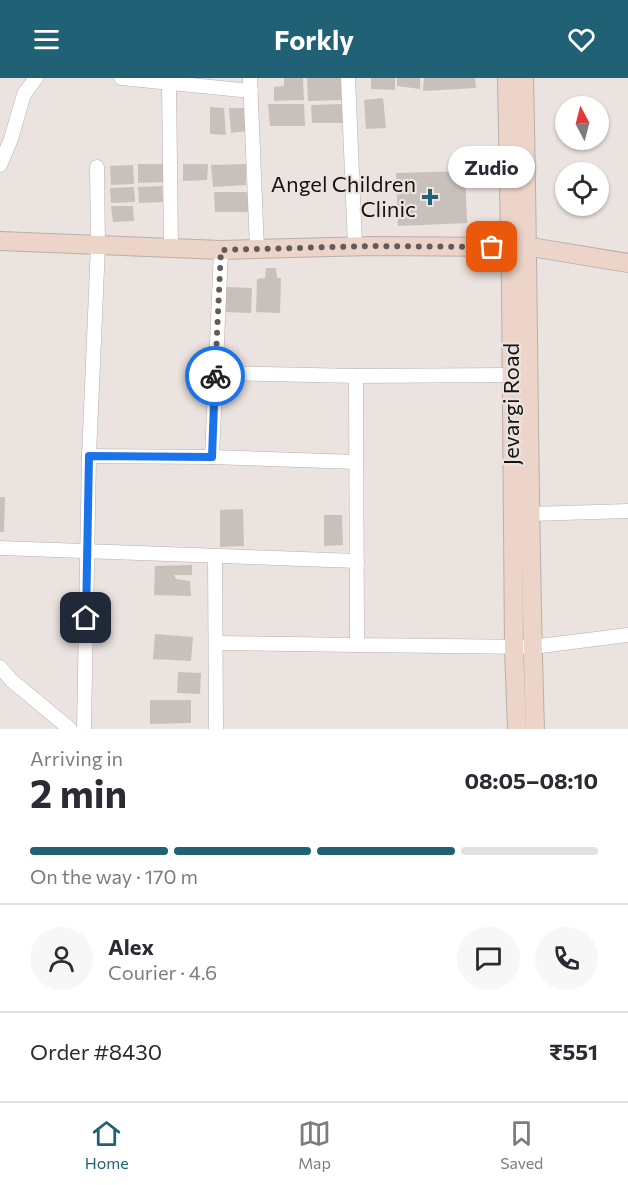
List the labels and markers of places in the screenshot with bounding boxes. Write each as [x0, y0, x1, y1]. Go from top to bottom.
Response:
callout: Zudio [448, 145, 536, 187]
place label: Angel Children Clinic [271, 170, 416, 222]
marker: Angel Children Clinic [421, 188, 439, 206]
pin [466, 221, 517, 272]
pin [60, 592, 111, 643]

